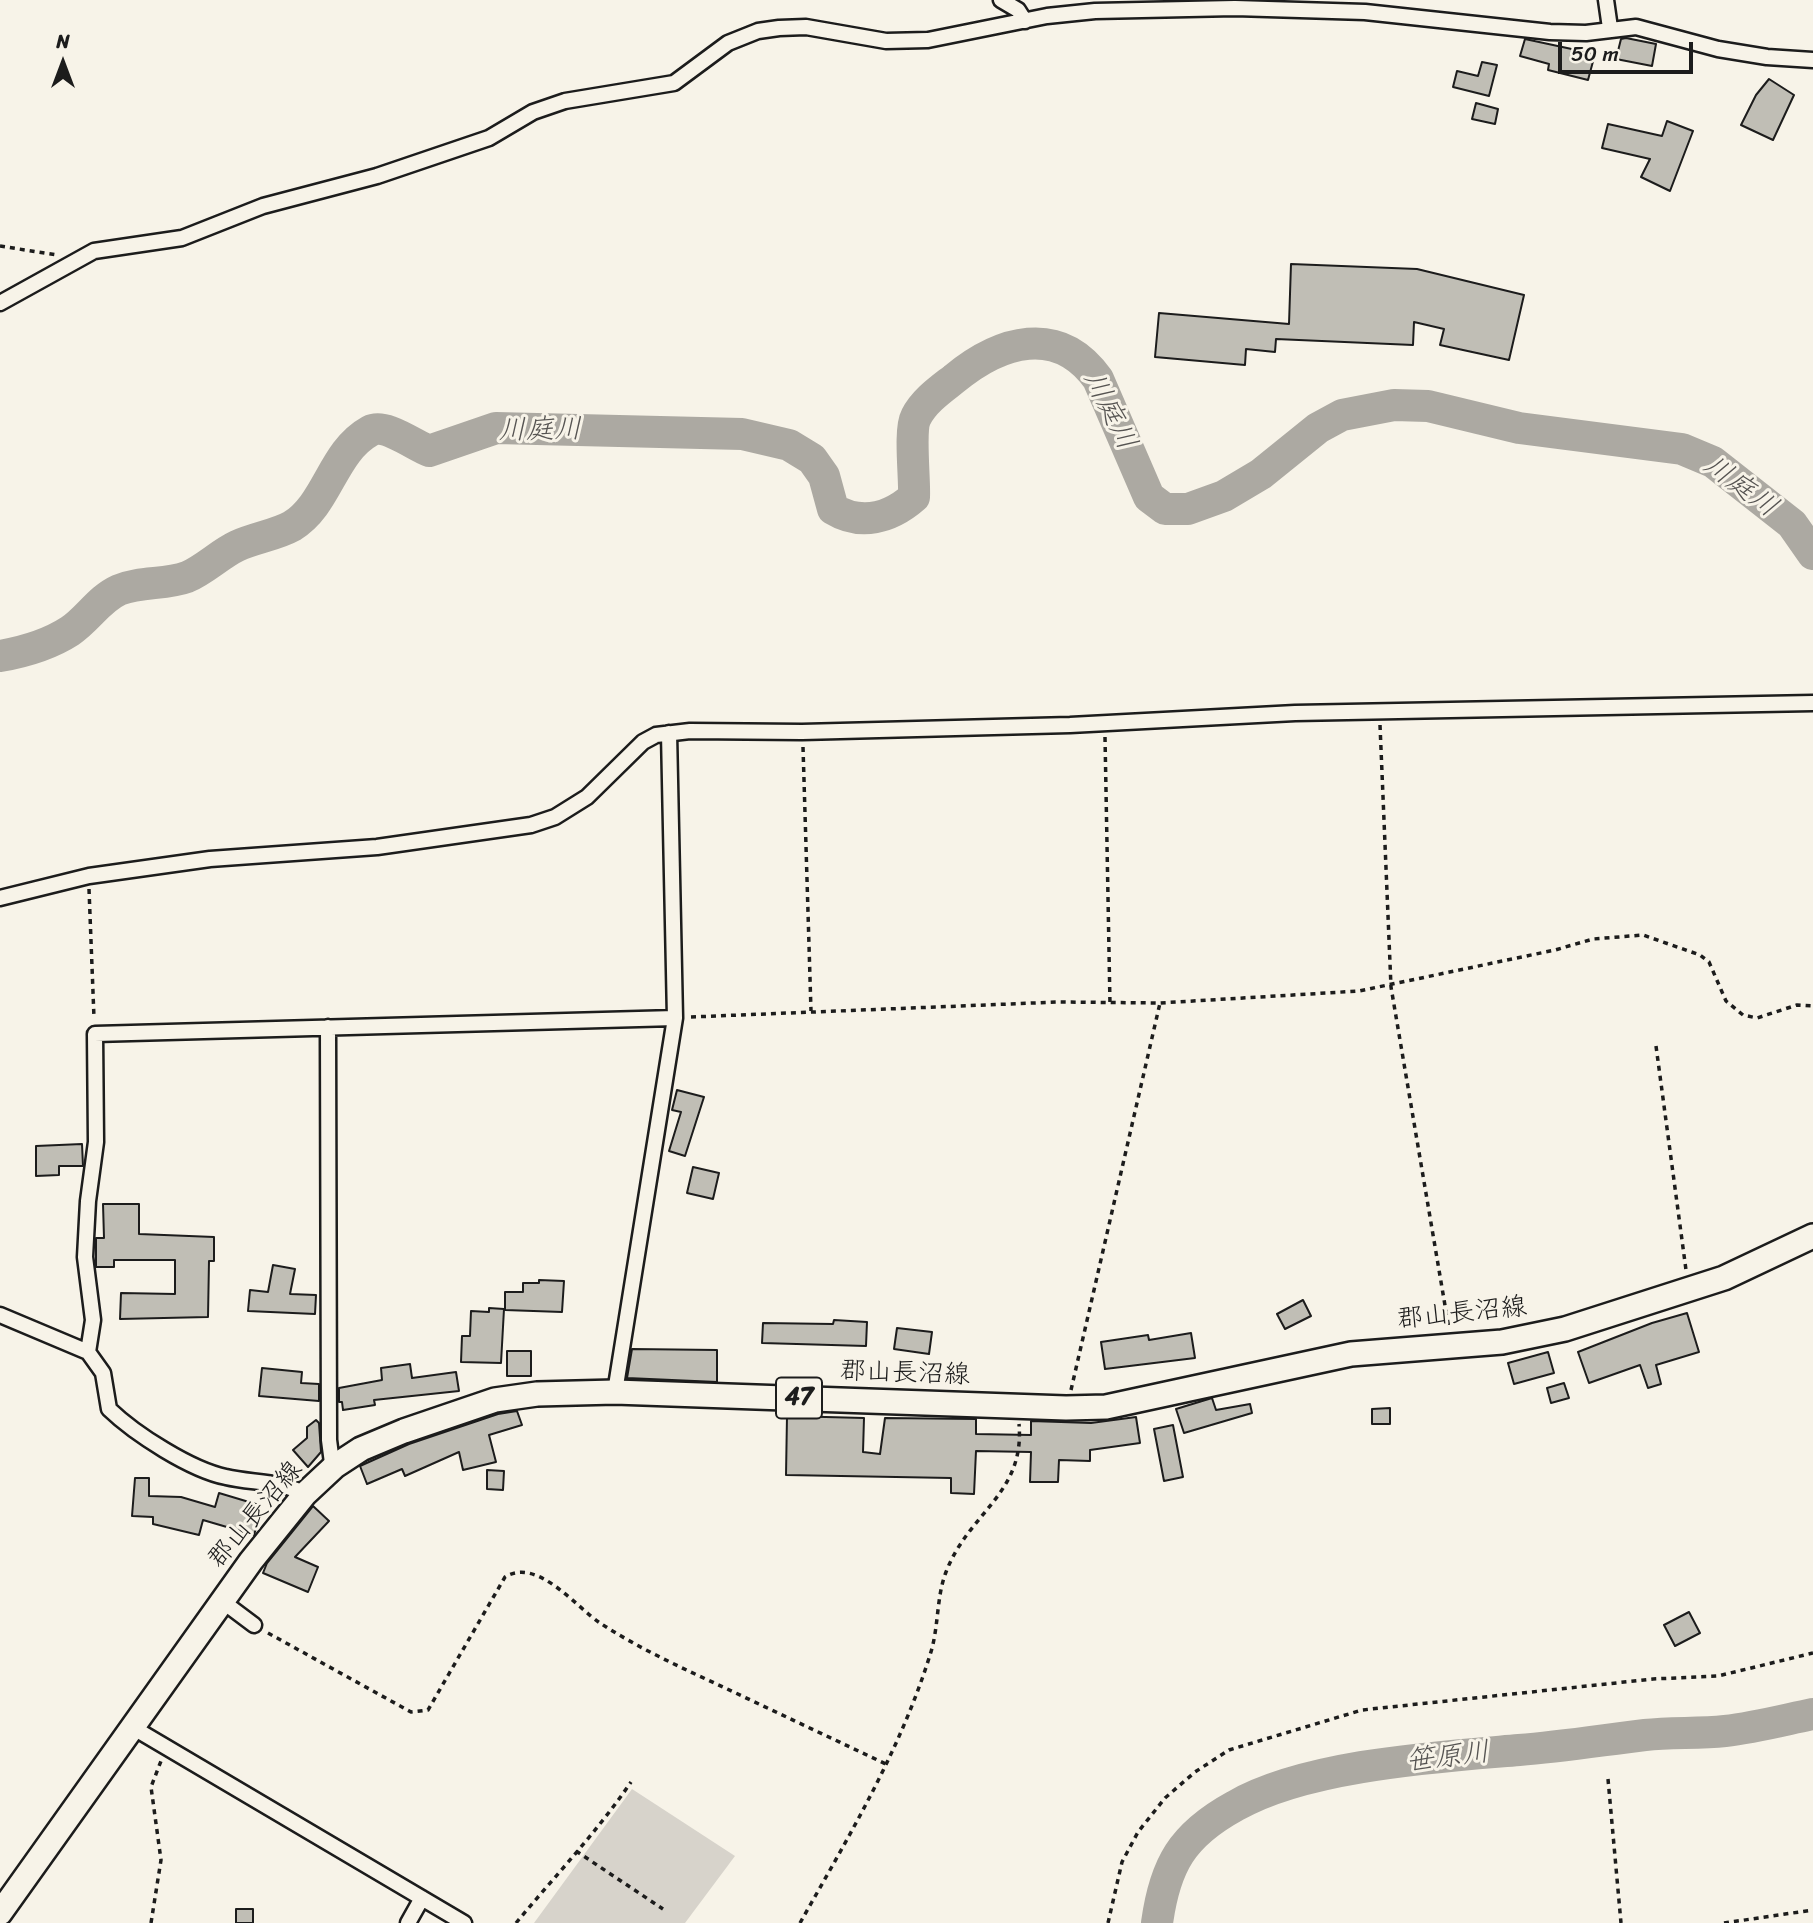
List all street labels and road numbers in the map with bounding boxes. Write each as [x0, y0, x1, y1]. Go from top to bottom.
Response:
street label: 郡山長沼線 [1396, 1292, 1528, 1336]
street label: 郡山長沼線 [839, 1356, 971, 1392]
road number: 47 [776, 1378, 822, 1418]
street label: 郡山長沼線 [202, 1455, 310, 1575]

